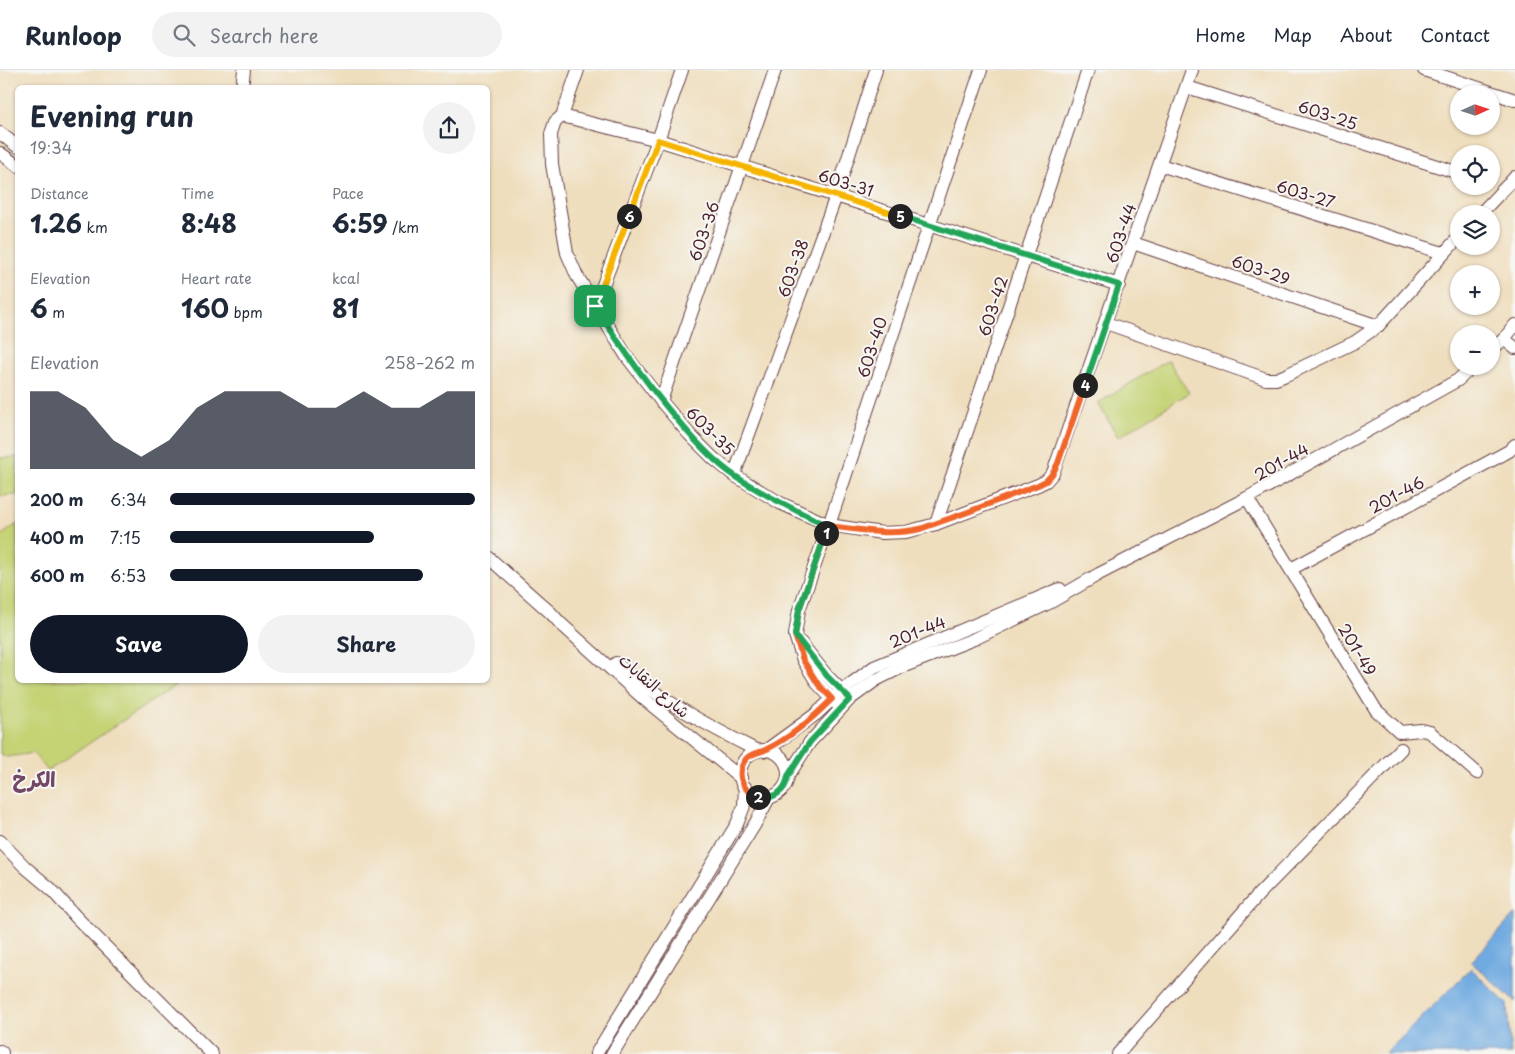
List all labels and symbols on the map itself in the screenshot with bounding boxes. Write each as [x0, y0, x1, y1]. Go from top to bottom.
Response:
north arrow [1450, 85, 1500, 135]
street label: 603-25 [1295, 93, 1361, 135]
street label: 603-31 [815, 162, 877, 202]
street label: 603-27 [1274, 173, 1338, 213]
street label: 603-36 [682, 198, 724, 264]
street label: 603-44 [1099, 200, 1141, 266]
pin: 6 [616, 204, 642, 228]
pin: 5 [888, 204, 912, 228]
street label: 603-38 [770, 235, 814, 301]
street label: 603-29 [1228, 248, 1294, 290]
street label: 603-42 [971, 273, 1013, 339]
pin [574, 285, 616, 327]
street label: 603-40 [850, 313, 892, 381]
pin: 4 [1072, 372, 1098, 398]
street label: 603-35 [681, 400, 741, 460]
street label: 201-44 [1249, 436, 1313, 486]
street label: 201-46 [1364, 469, 1428, 519]
pin: 1 [814, 520, 838, 546]
street label: 201-44 [885, 609, 949, 653]
street label: 201-49 [1333, 618, 1383, 680]
street label: شارع النقابات [613, 647, 696, 723]
district label: الكرخ [12, 762, 56, 794]
pin: 2 [746, 784, 770, 810]

